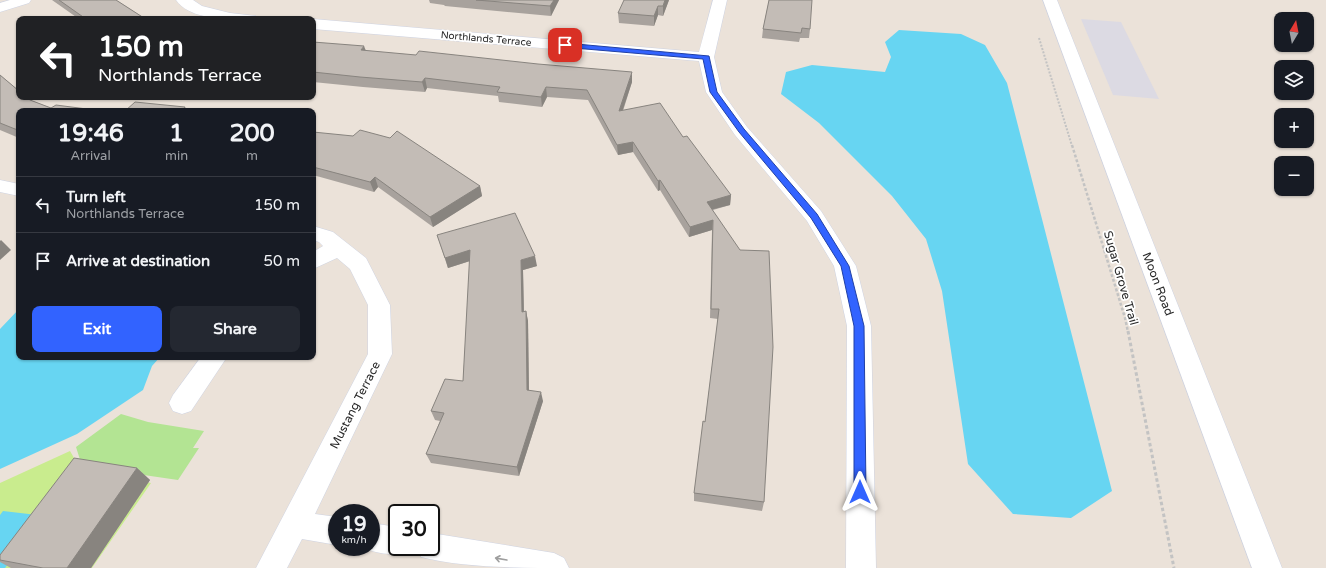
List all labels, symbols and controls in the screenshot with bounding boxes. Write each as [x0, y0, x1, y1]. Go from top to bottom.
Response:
north arrow [1274, 12, 1314, 52]
map controls [1274, 12, 1314, 196]
pin [548, 28, 582, 62]
street label: Northlands Terrace [440, 29, 532, 49]
text: 150 m [98, 30, 184, 64]
icon: left [32, 32, 84, 84]
icon: arrive [554, 34, 576, 56]
button: layers [1274, 60, 1314, 100]
text: Northlands Terrace [98, 64, 262, 86]
button: + [1274, 108, 1314, 148]
text: 19:46 [57, 119, 124, 148]
text: 1 [169, 119, 184, 148]
text: 200 [229, 119, 275, 148]
text: Arrival [70, 148, 111, 164]
text: min [165, 148, 188, 164]
text: m [246, 148, 258, 164]
button: − [1274, 156, 1314, 196]
text: Turn left [66, 188, 126, 206]
icon: left [32, 194, 54, 216]
text: 150 m [254, 196, 300, 214]
text: Northlands Terrace [66, 206, 184, 222]
street label: Sugar Grove Trail [1101, 229, 1141, 327]
icon: arrive [32, 250, 54, 272]
street label: Moon Road [1140, 250, 1176, 318]
text: Arrive at destination [66, 252, 210, 270]
text: 50 m [263, 252, 300, 270]
button: Exit [32, 306, 162, 352]
button: Share [170, 306, 300, 352]
street label: Mustang Terrace [327, 359, 383, 451]
position arrow [839, 471, 881, 513]
speed limit sign: 30 [388, 504, 440, 556]
text: 19 [341, 513, 367, 537]
text: km/h [341, 534, 367, 546]
one-way arrow [495, 555, 508, 563]

